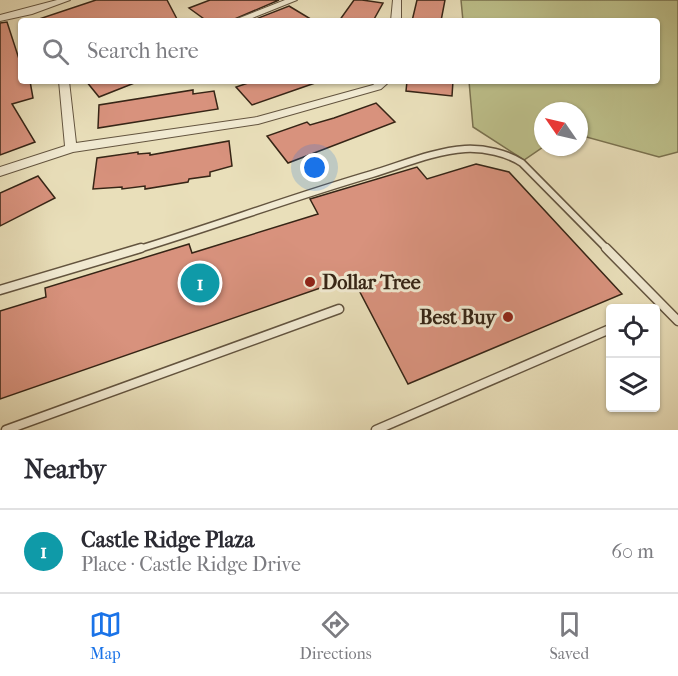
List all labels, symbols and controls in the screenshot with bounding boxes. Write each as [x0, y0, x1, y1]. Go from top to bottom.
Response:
search box [18, 18, 660, 84]
icon: search [39, 35, 72, 68]
text: Search here [87, 38, 199, 64]
north arrow [534, 102, 588, 156]
your location [300, 153, 329, 182]
pin: 1 [180, 260, 220, 306]
place label: Dollar Tree [322, 271, 421, 294]
marker: Dollar Tree [303, 275, 317, 289]
map controls [606, 304, 660, 412]
button: locate [606, 304, 660, 358]
place label: Best Buy [420, 306, 497, 329]
marker: Best Buy [501, 310, 515, 324]
button: layers [606, 358, 660, 412]
text: Nearby [24, 454, 106, 485]
text: Castle Ridge Plaza [81, 527, 255, 553]
text: 1 [40, 540, 47, 563]
text: 60 m [611, 540, 654, 563]
text: Place · Castle Ridge Drive [81, 553, 301, 576]
tab: Map [89, 608, 122, 663]
tab: Directions [300, 608, 372, 663]
tab: Saved [549, 608, 589, 663]

